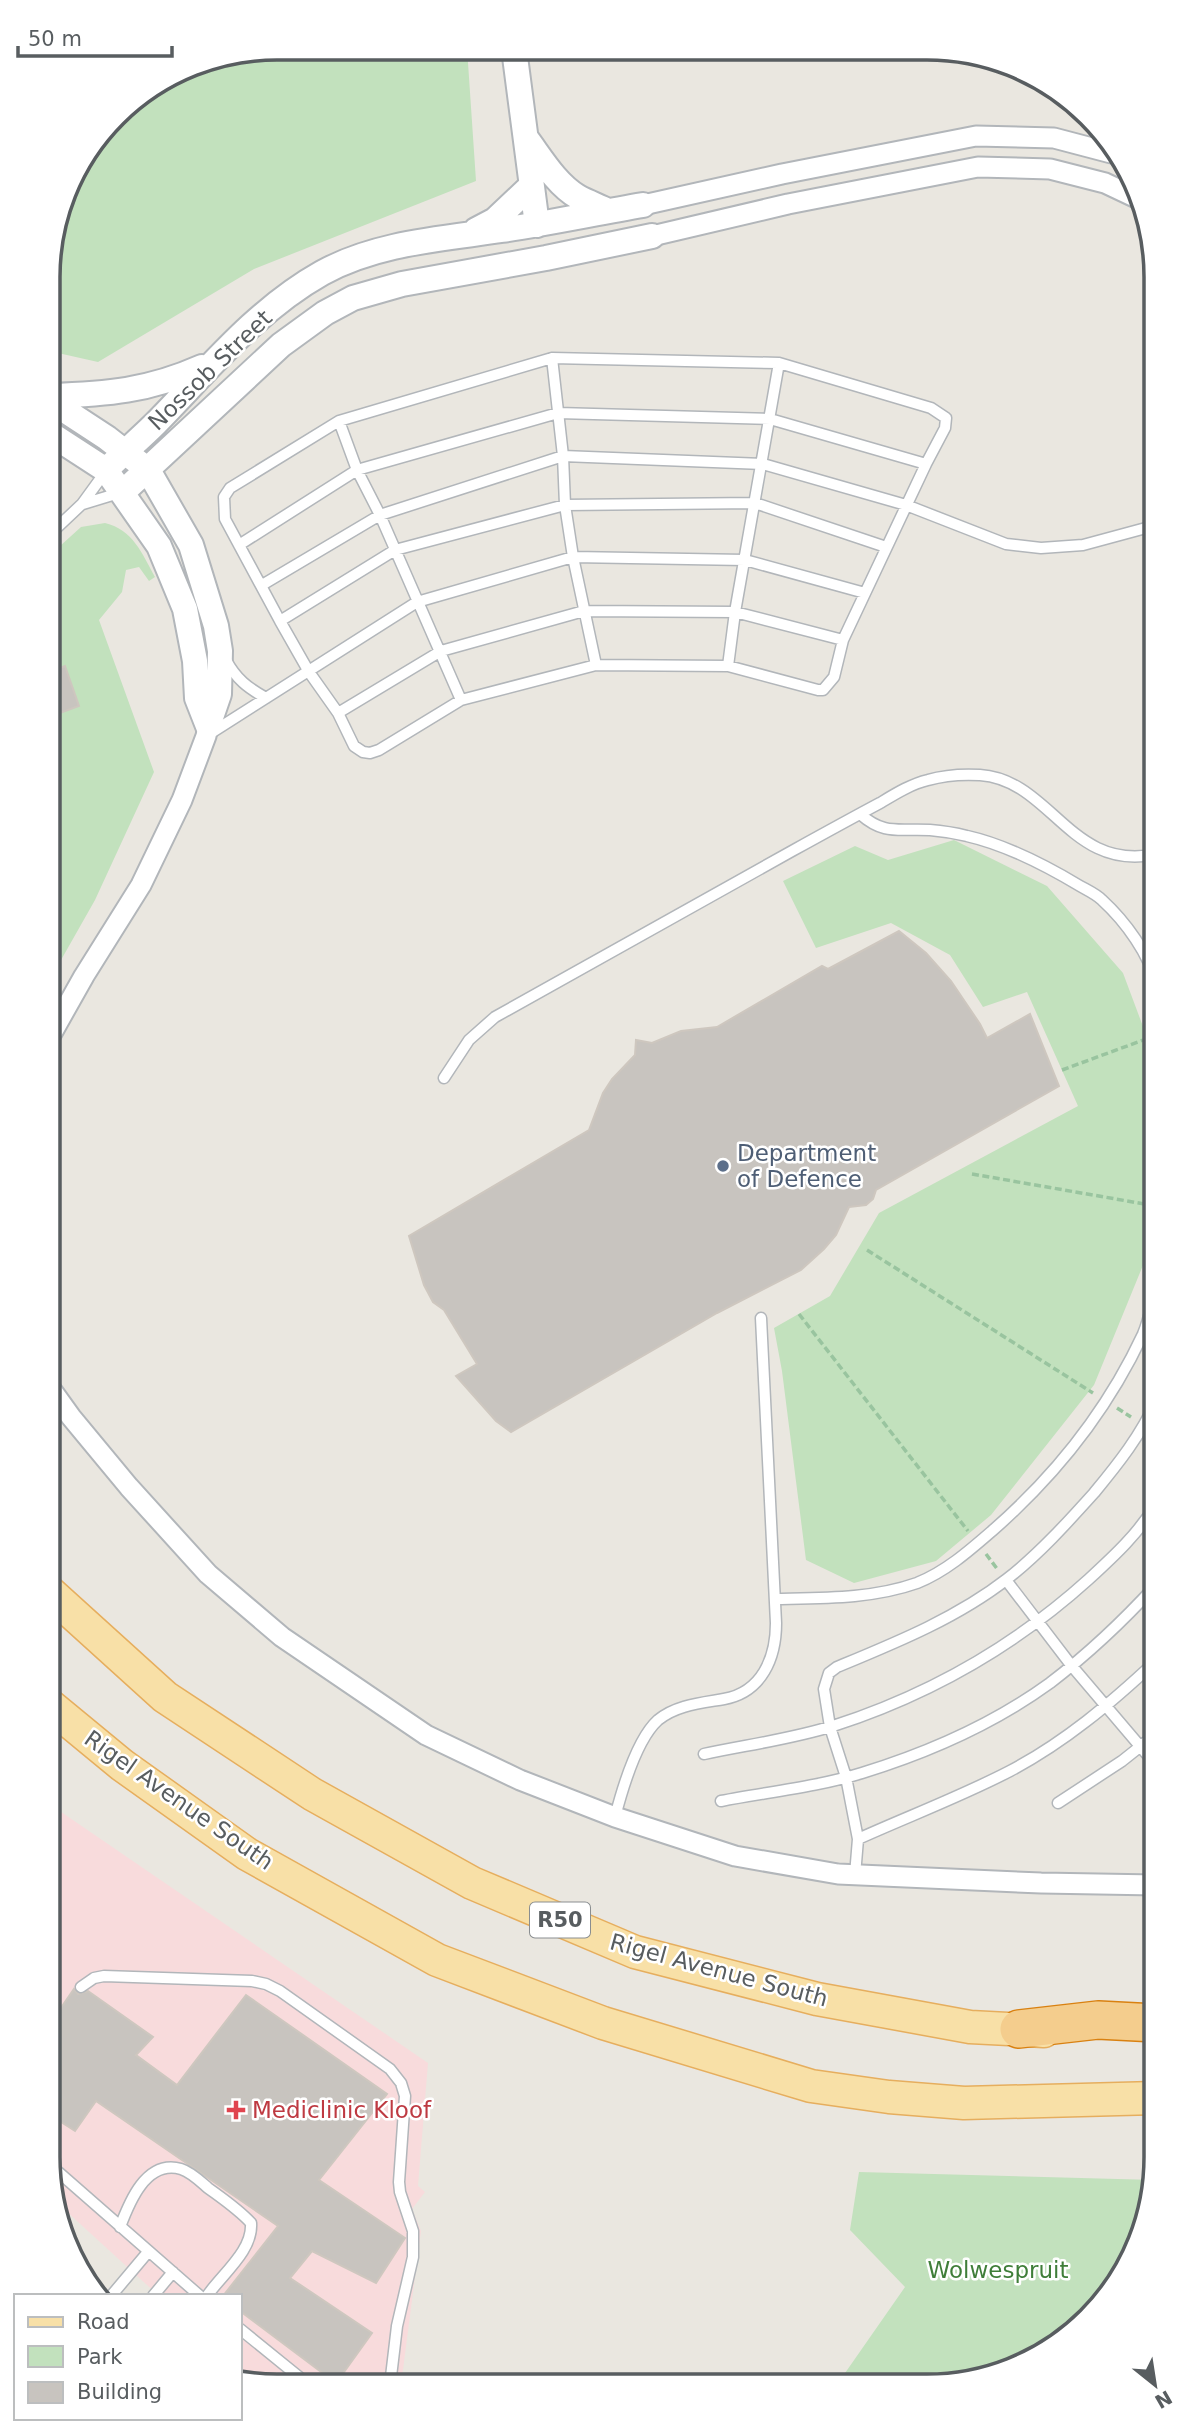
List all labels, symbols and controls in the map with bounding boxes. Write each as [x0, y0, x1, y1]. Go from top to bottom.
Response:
scale bar [18, 14, 172, 58]
text: 50 m [28, 27, 82, 51]
street label: Nossob Street [143, 305, 277, 435]
place label: Department of Defence [737, 1140, 876, 1192]
marker: Department of Defence [715, 1158, 731, 1174]
street label: Rigel Avenue South [80, 1725, 278, 1875]
road number: R50 [530, 1902, 590, 1938]
street label: Rigel Avenue South [607, 1928, 831, 2012]
place label: Mediclinic Kloof [252, 2097, 432, 2123]
marker: Mediclinic Kloof [226, 2100, 246, 2120]
park label: Wolwespruit [928, 2257, 1068, 2283]
legend [14, 2294, 242, 2420]
text: Road [77, 2310, 130, 2334]
text: Park [77, 2345, 123, 2369]
north arrow [1120, 2350, 1190, 2420]
text: Building [77, 2380, 162, 2404]
text: N [1151, 2386, 1176, 2413]

